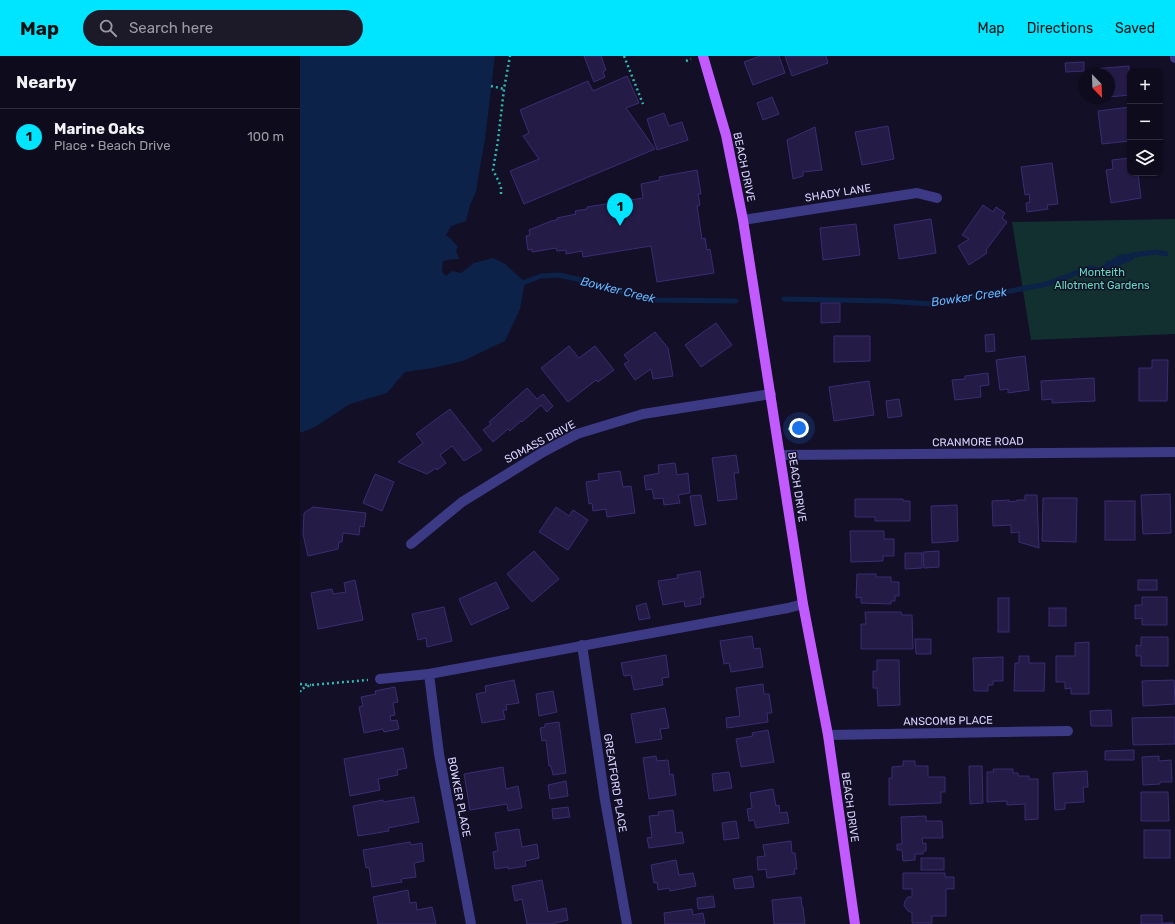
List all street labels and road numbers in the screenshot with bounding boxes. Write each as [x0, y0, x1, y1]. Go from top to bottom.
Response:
street label: BEACH DRIVE [730, 131, 758, 203]
street label: SHADY LANE [804, 181, 872, 205]
street label: SOMASS DRIVE [502, 418, 578, 466]
street label: CRANMORE ROAD [932, 435, 1024, 449]
street label: BEACH DRIVE [785, 451, 809, 523]
street label: ANSCOMB PLACE [903, 714, 993, 728]
street label: GREATFORD PLACE [601, 733, 629, 834]
street label: BOWKER PLACE [445, 756, 473, 838]
street label: BEACH DRIVE [839, 771, 861, 843]

